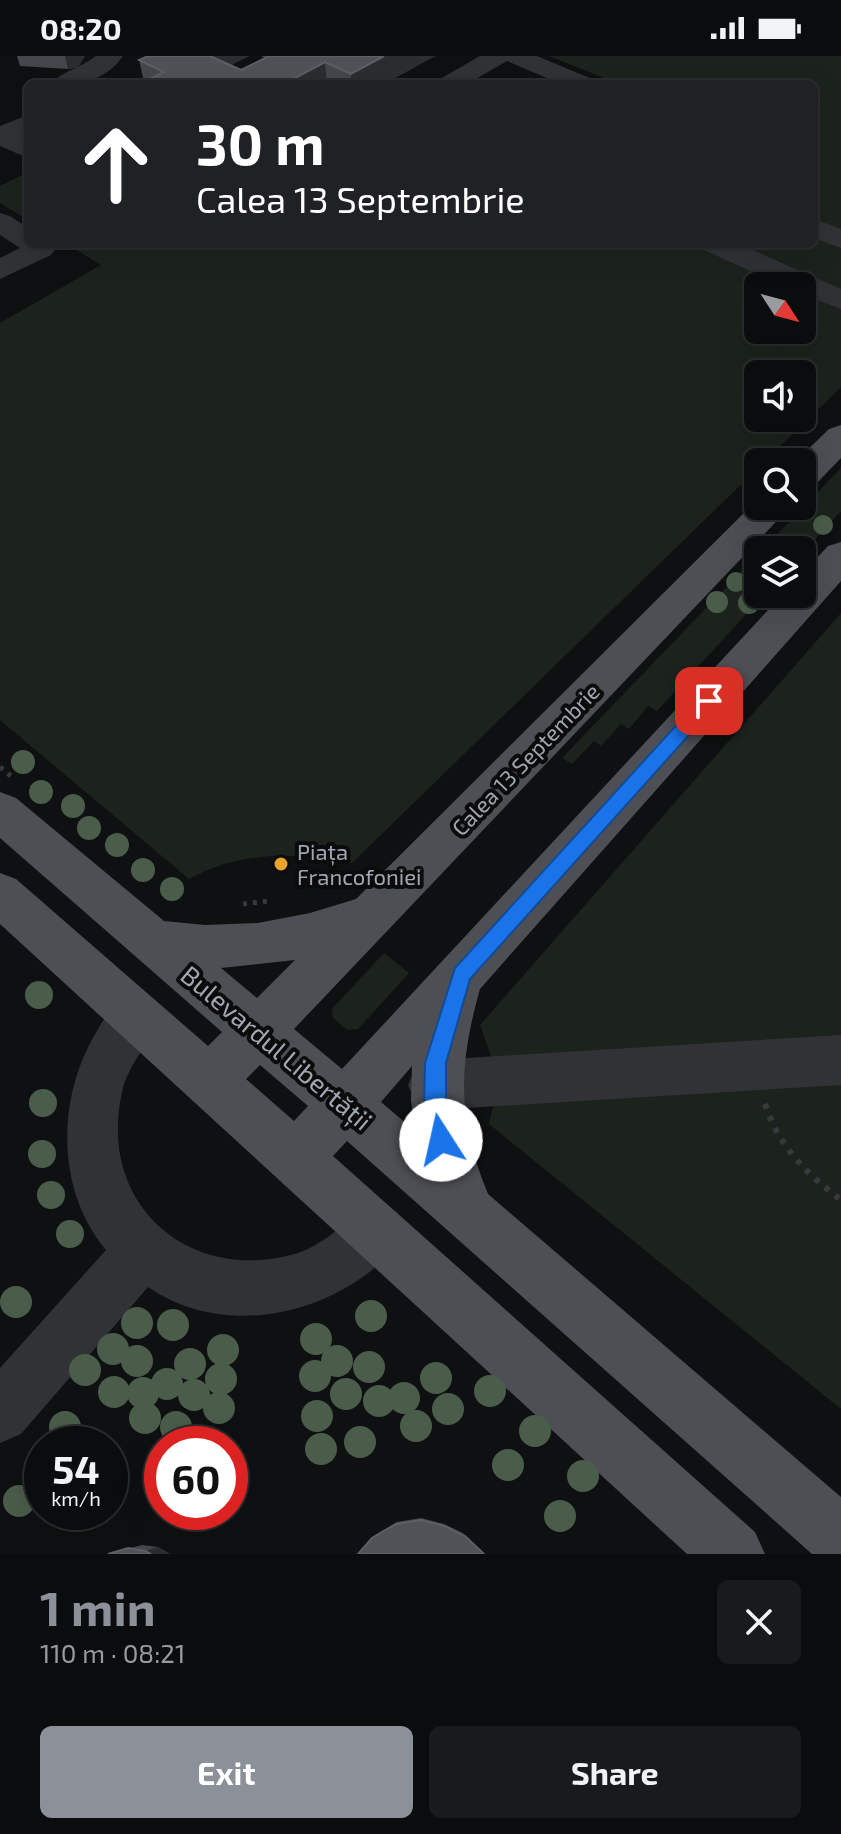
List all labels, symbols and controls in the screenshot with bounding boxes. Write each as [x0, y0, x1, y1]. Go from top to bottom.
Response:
text: 08:20 [40, 10, 122, 46]
text: 30 m [196, 109, 325, 176]
icon: ahead [64, 112, 168, 216]
text: Calea 13 Septembrie [196, 177, 525, 220]
north arrow [744, 272, 816, 344]
map controls [744, 272, 816, 608]
button: sound [744, 360, 816, 432]
button: search [744, 448, 816, 520]
button: layers [744, 536, 816, 608]
pin [675, 667, 743, 735]
street label: Calea 13 Septembrie [446, 678, 604, 840]
icon: arrive [687, 679, 731, 723]
place label: Piața Francofoniei [297, 838, 421, 889]
marker: Piața Francofoniei [272, 855, 290, 873]
street label: Bulevardul Libertății [174, 958, 379, 1137]
position arrow [399, 1098, 483, 1182]
speed limit sign: 60 [144, 1426, 248, 1530]
text: 54 [52, 1444, 100, 1492]
text: km/h [51, 1486, 101, 1510]
text: 1 min [40, 1578, 156, 1636]
button: close [717, 1580, 801, 1664]
text: 110 m · 08:21 [40, 1637, 185, 1668]
button: Exit [40, 1726, 413, 1818]
button: Share [429, 1726, 801, 1818]

